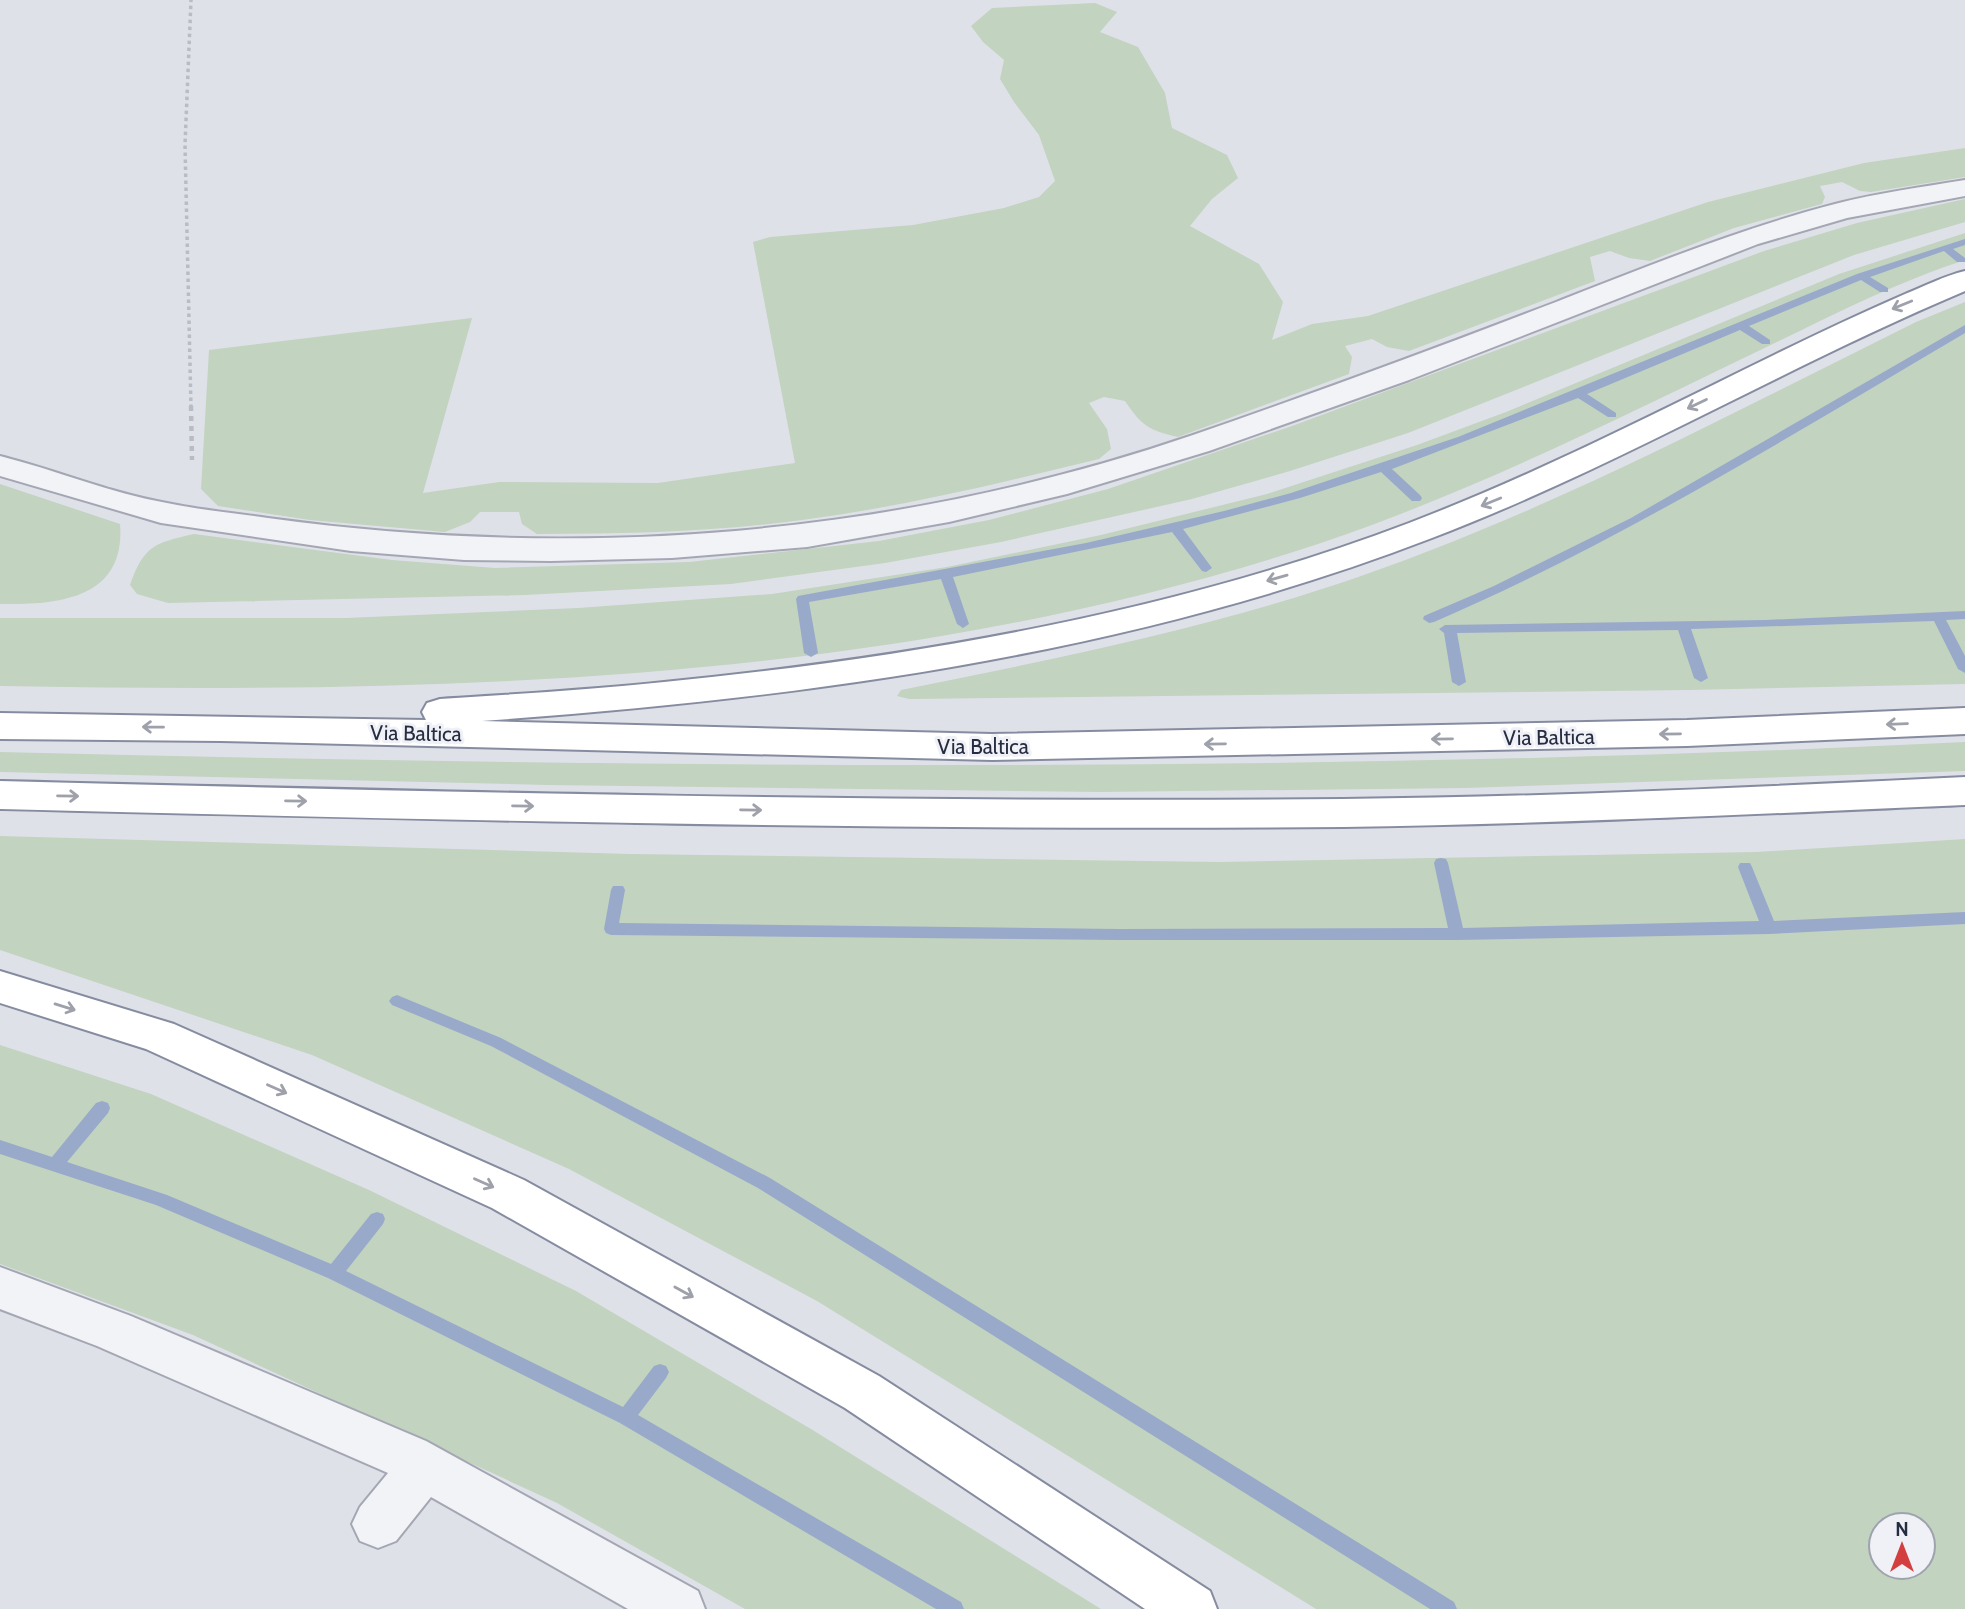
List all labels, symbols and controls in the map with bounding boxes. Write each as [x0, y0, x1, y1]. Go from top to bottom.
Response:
one-way arrow [1891, 300, 1913, 313]
one-way arrow [1687, 398, 1708, 411]
one-way arrow [1481, 496, 1503, 509]
one-way arrow [1266, 572, 1289, 585]
one-way arrow [1886, 718, 1909, 731]
one-way arrow [142, 720, 165, 734]
street label: Via Baltica [370, 720, 462, 746]
street label: Via Baltica [1503, 724, 1595, 750]
one-way arrow [1658, 727, 1681, 741]
one-way arrow [1431, 733, 1454, 746]
street label: Via Baltica [937, 734, 1029, 759]
one-way arrow [1203, 737, 1226, 751]
one-way arrow [56, 790, 79, 803]
one-way arrow [284, 795, 307, 808]
one-way arrow [511, 800, 534, 813]
one-way arrow [739, 803, 762, 817]
one-way arrow [54, 1002, 76, 1015]
one-way arrow [266, 1083, 287, 1096]
one-way arrow [473, 1177, 494, 1190]
one-way arrow [673, 1286, 694, 1299]
north arrow [1867, 1511, 1937, 1581]
text: N [1895, 1518, 1909, 1541]

